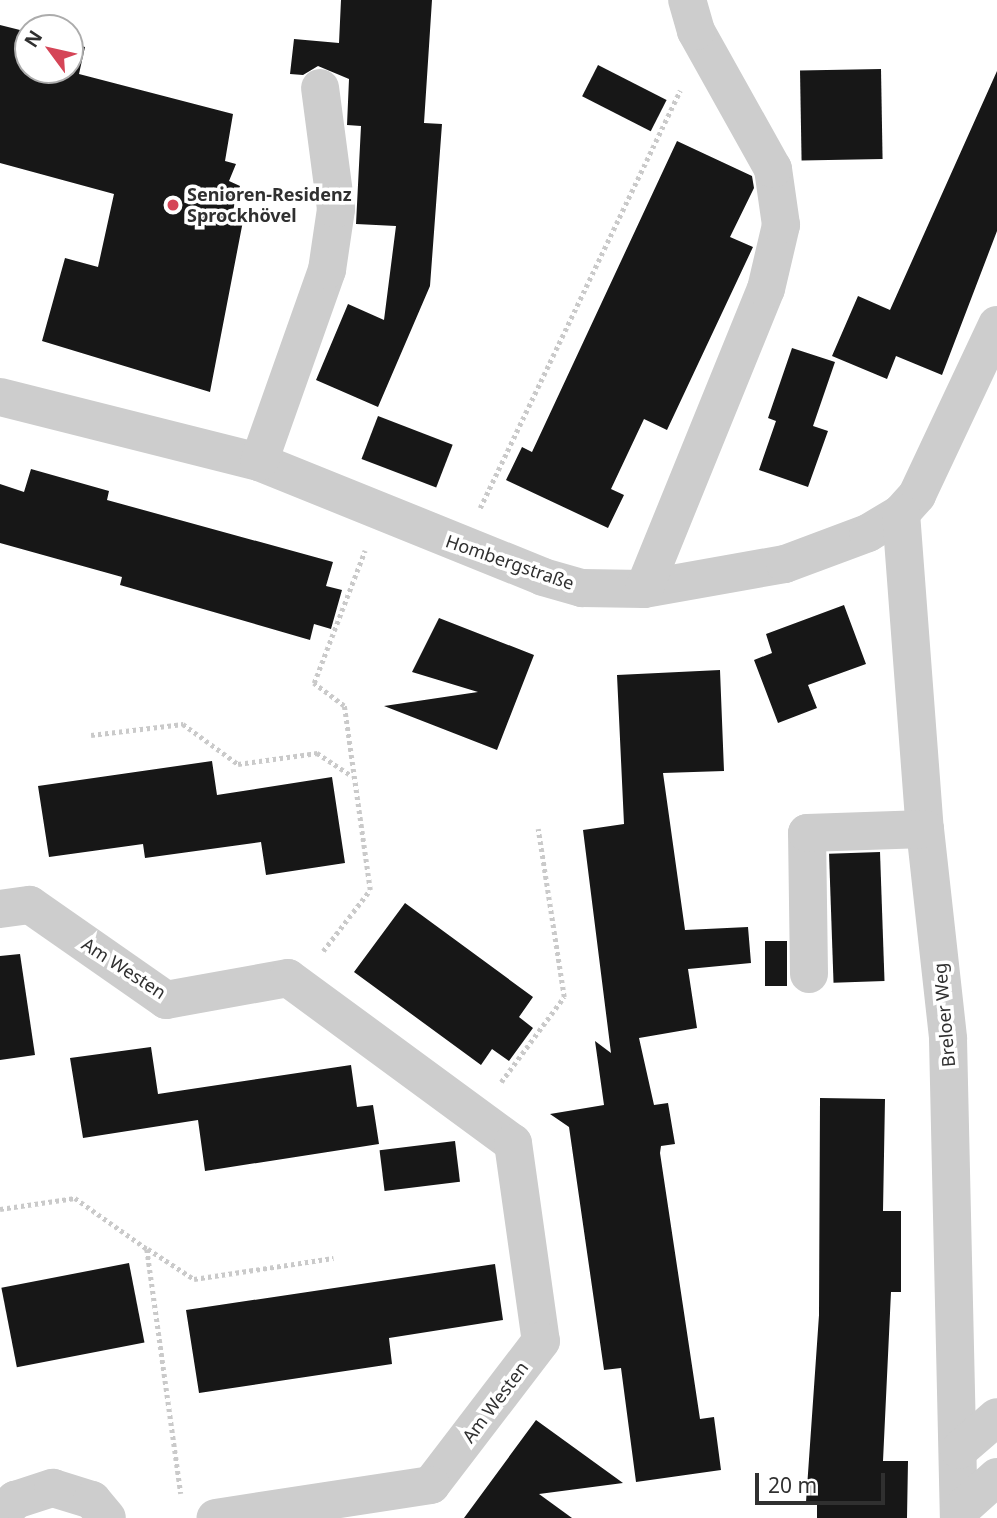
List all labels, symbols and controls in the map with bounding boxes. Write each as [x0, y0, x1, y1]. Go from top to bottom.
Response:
north arrow [14, 14, 84, 84]
text: N [18, 25, 48, 52]
place label: Senioren-Residenz Sprockhövel [187, 184, 352, 227]
marker: Senioren-Residenz Sprockhövel [165, 197, 181, 213]
street label: Hombergstraße [443, 530, 577, 594]
street label: Am Westen [78, 933, 170, 1003]
street label: Breloer Weg [929, 962, 959, 1068]
street label: Am Westen [458, 1357, 532, 1447]
scale bar [759, 1458, 888, 1502]
text: 20 m [768, 1471, 817, 1499]

